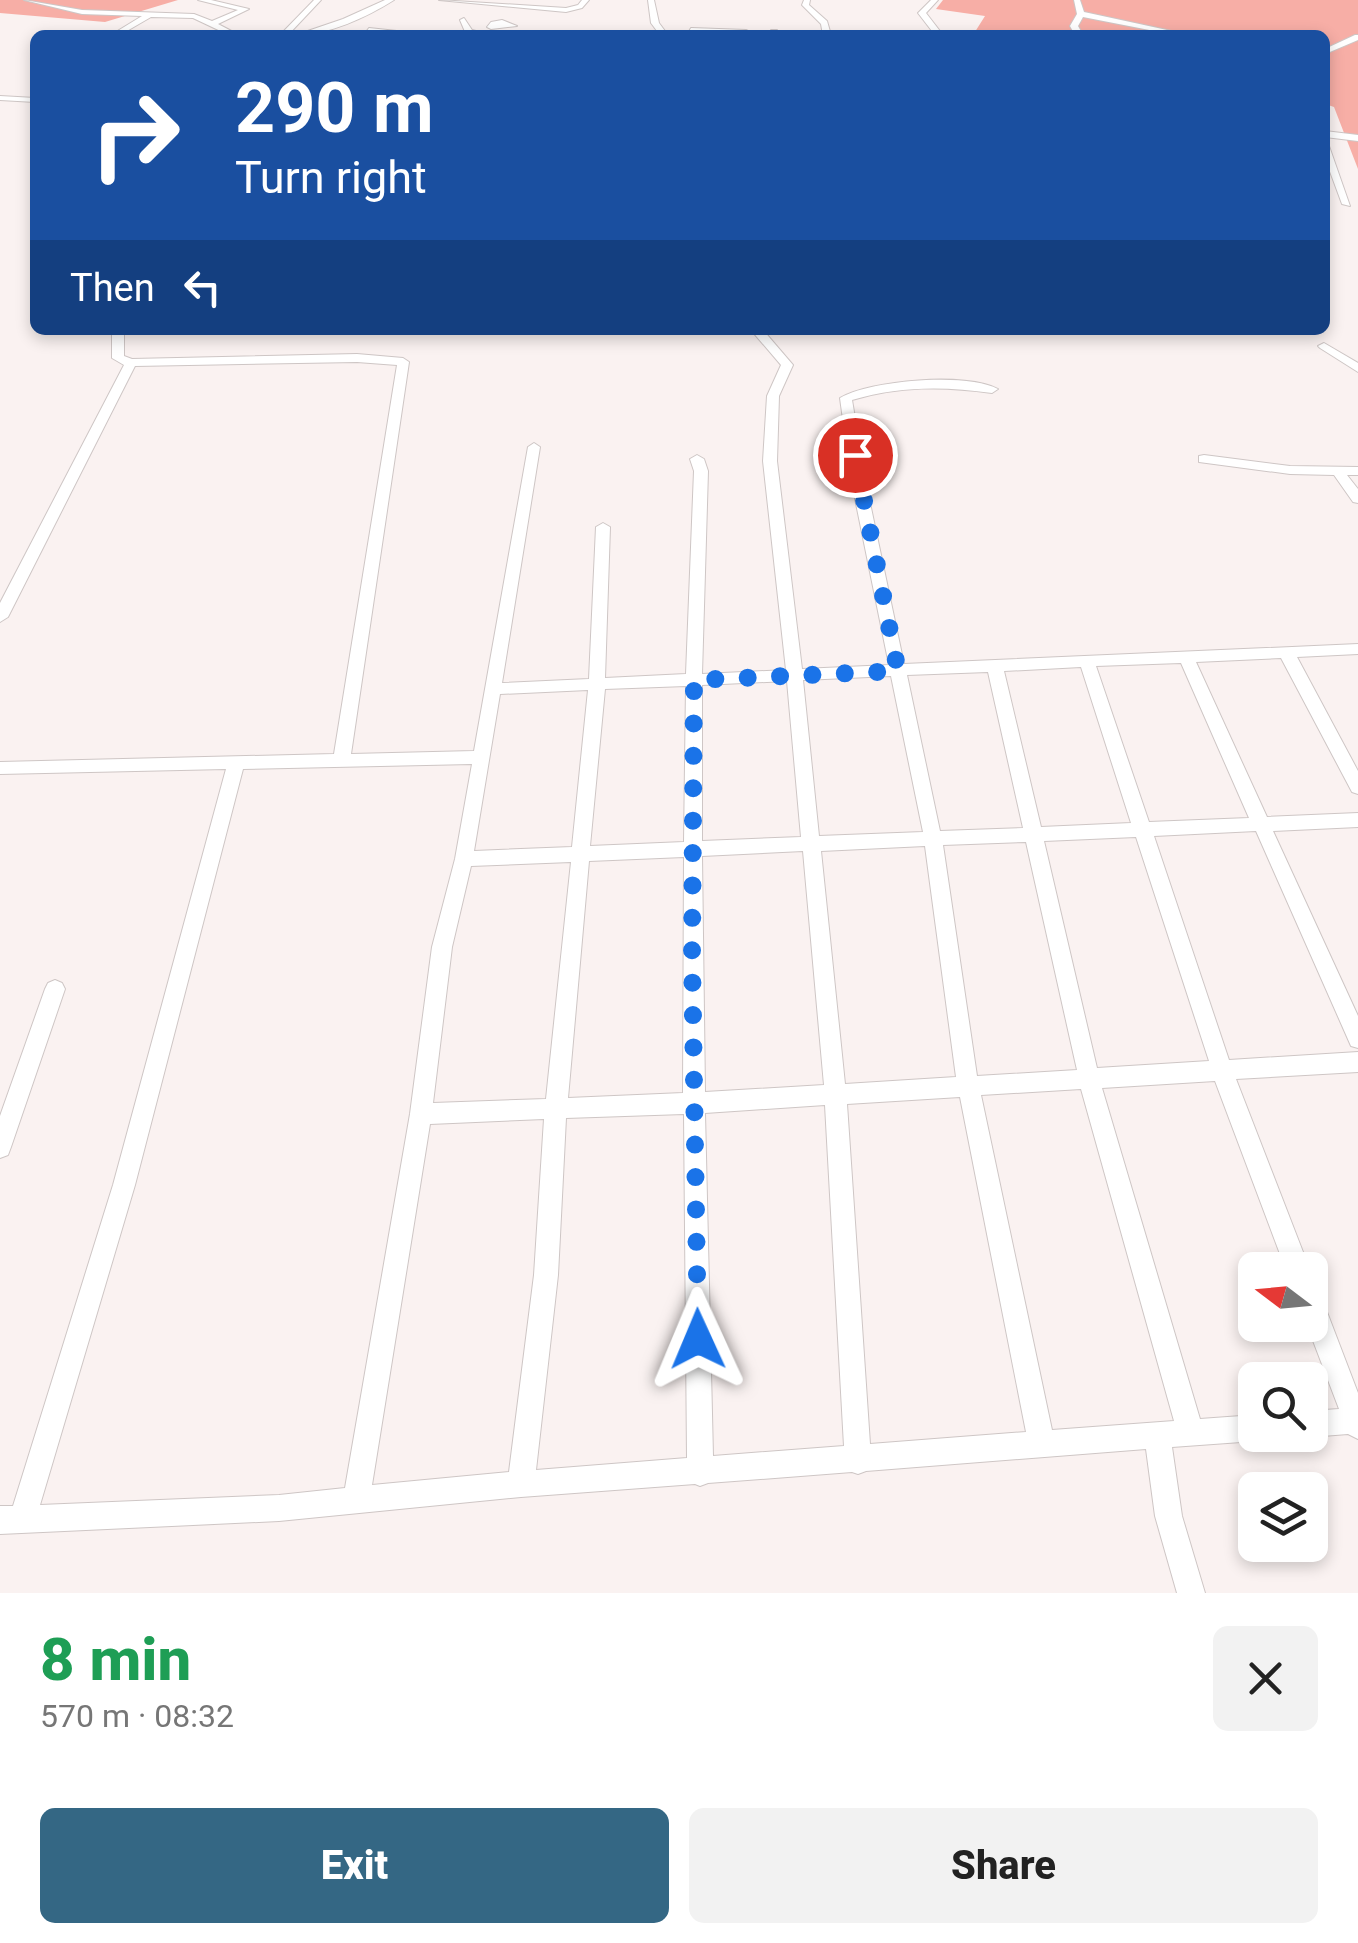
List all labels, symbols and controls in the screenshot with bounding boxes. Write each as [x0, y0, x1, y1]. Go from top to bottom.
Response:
text: 290 m [235, 67, 434, 149]
icon: right [70, 70, 200, 200]
text: Turn right [235, 151, 427, 204]
icon: left [175, 260, 230, 315]
text: Then [70, 266, 155, 310]
pin [813, 413, 898, 498]
icon: arrive [828, 428, 883, 483]
north arrow [1238, 1252, 1328, 1342]
map controls [1238, 1252, 1328, 1562]
position arrow [646, 1287, 750, 1391]
button: search [1238, 1362, 1328, 1452]
button: layers [1238, 1472, 1328, 1562]
text: 8 min [40, 1624, 191, 1695]
button: close [1213, 1626, 1318, 1731]
text: 570 m · 08:32 [40, 1697, 234, 1735]
button: Exit [40, 1808, 669, 1923]
button: Share [689, 1808, 1318, 1923]

